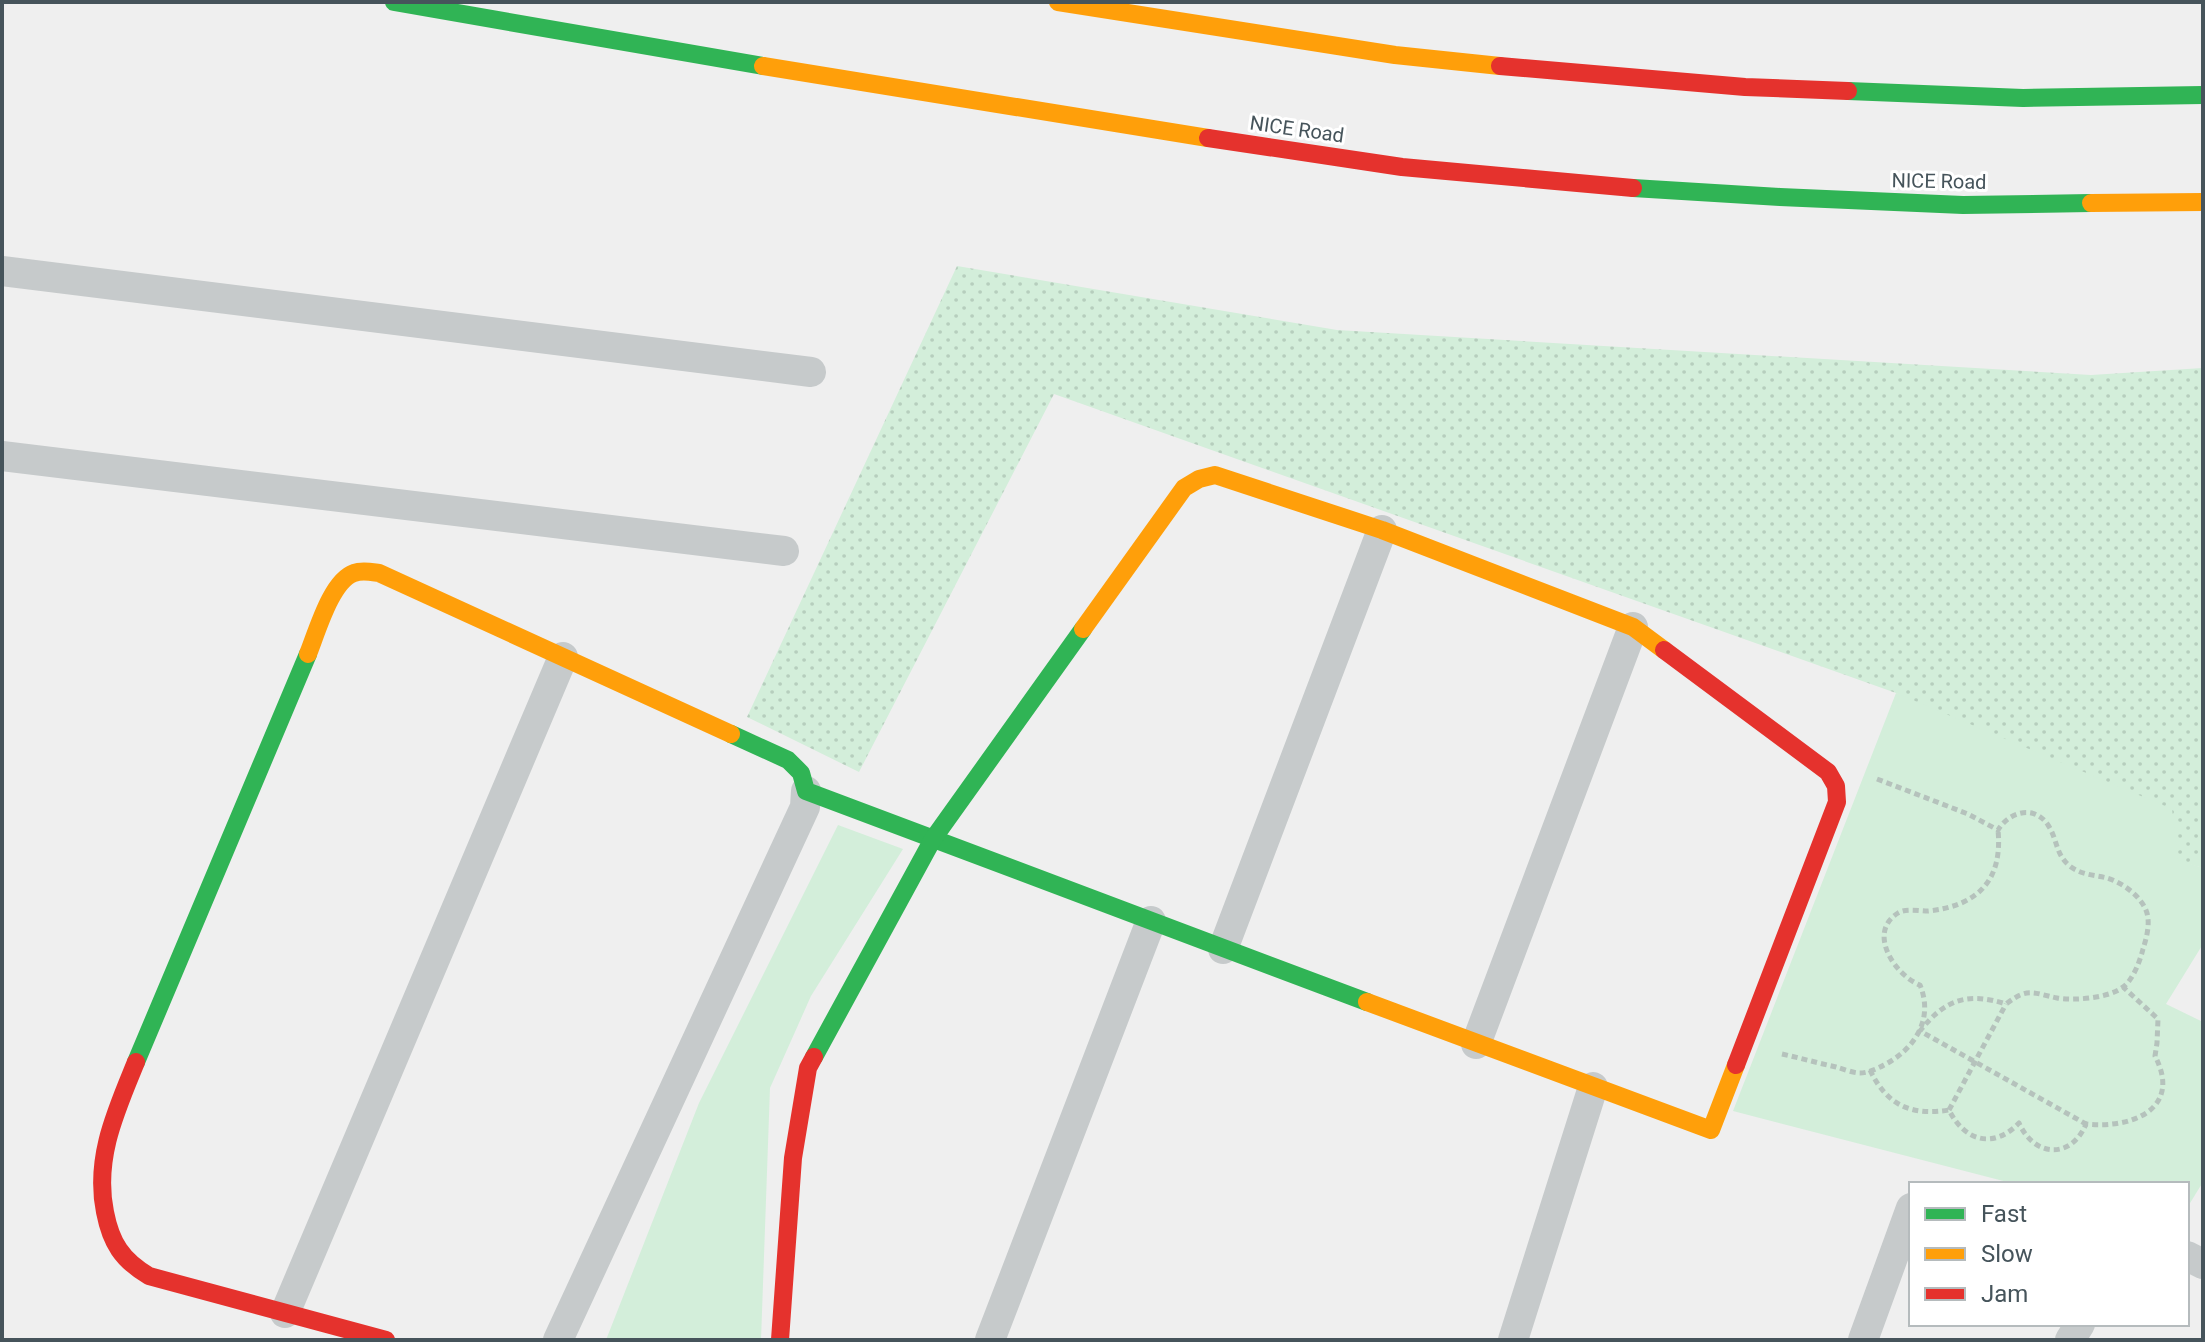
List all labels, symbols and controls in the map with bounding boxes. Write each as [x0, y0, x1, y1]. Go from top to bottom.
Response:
street label: NICE Road [1248, 111, 1346, 147]
street label: NICE Road [1891, 168, 1987, 194]
legend [1909, 1182, 2189, 1326]
text: Fast [1981, 1200, 2027, 1228]
text: Slow [1981, 1240, 2033, 1268]
text: Jam [1981, 1280, 2028, 1308]

